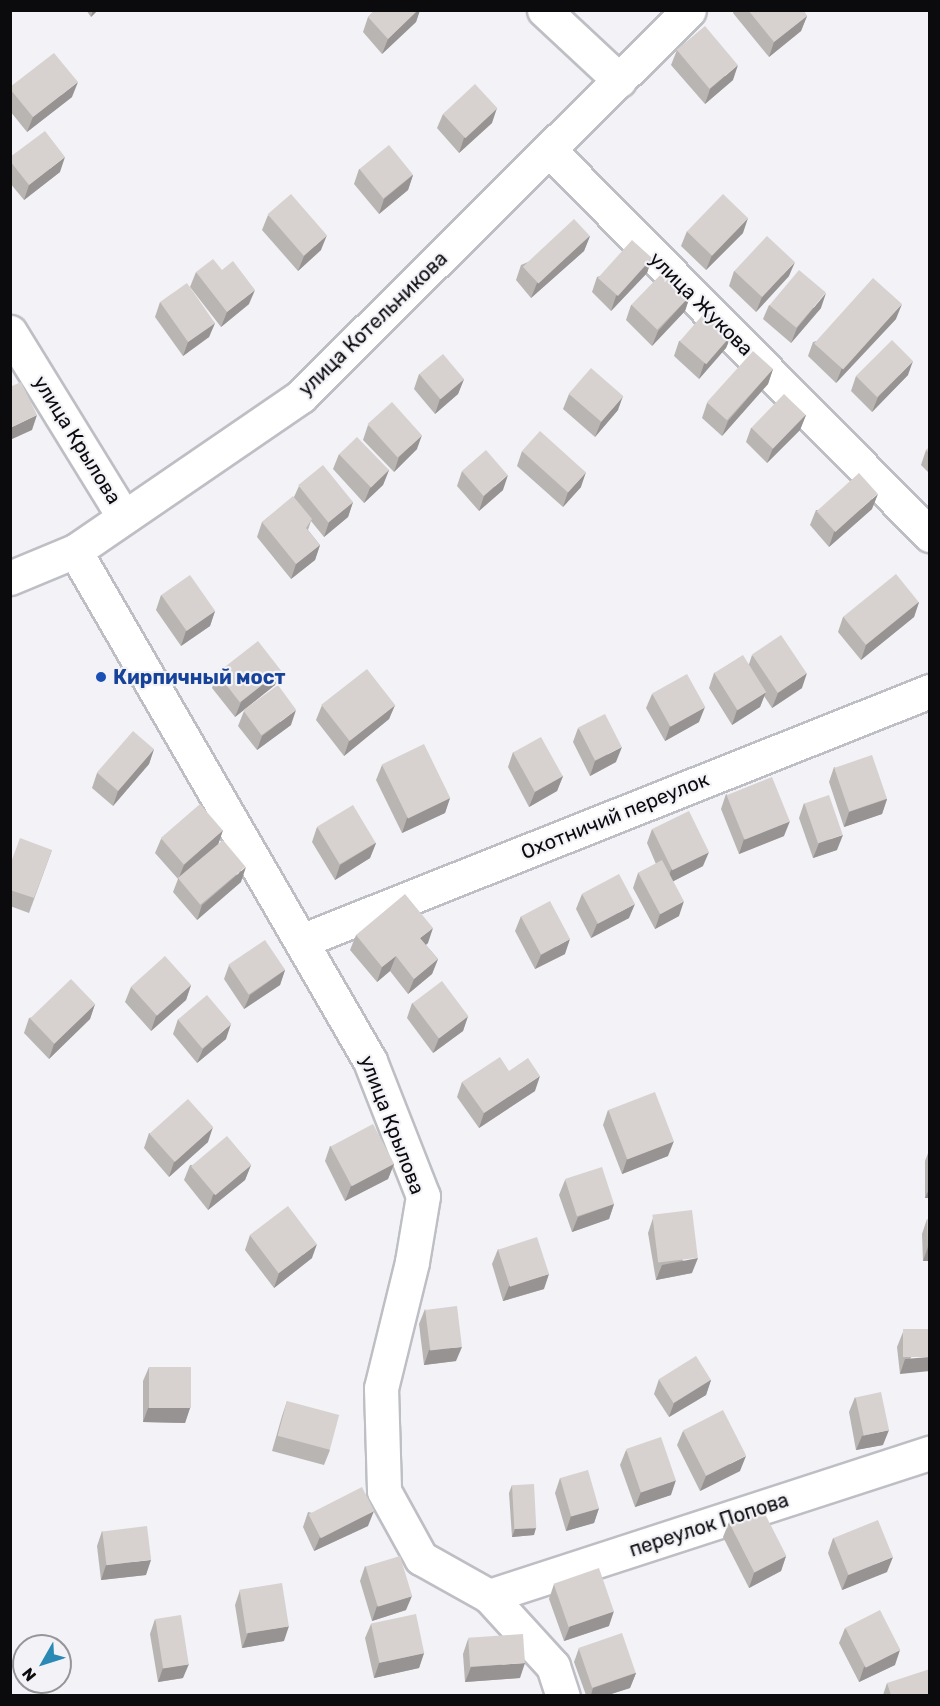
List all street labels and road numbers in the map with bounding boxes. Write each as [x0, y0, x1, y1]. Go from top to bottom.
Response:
street label: улица Котельникова [294, 247, 452, 401]
street label: улица Жукова [644, 247, 758, 361]
street label: улица Крылова [28, 371, 126, 509]
street label: Охотничий переулок [518, 767, 712, 865]
street label: улица Крылова [355, 1052, 429, 1198]
street label: переулок Попова [626, 1488, 792, 1562]

